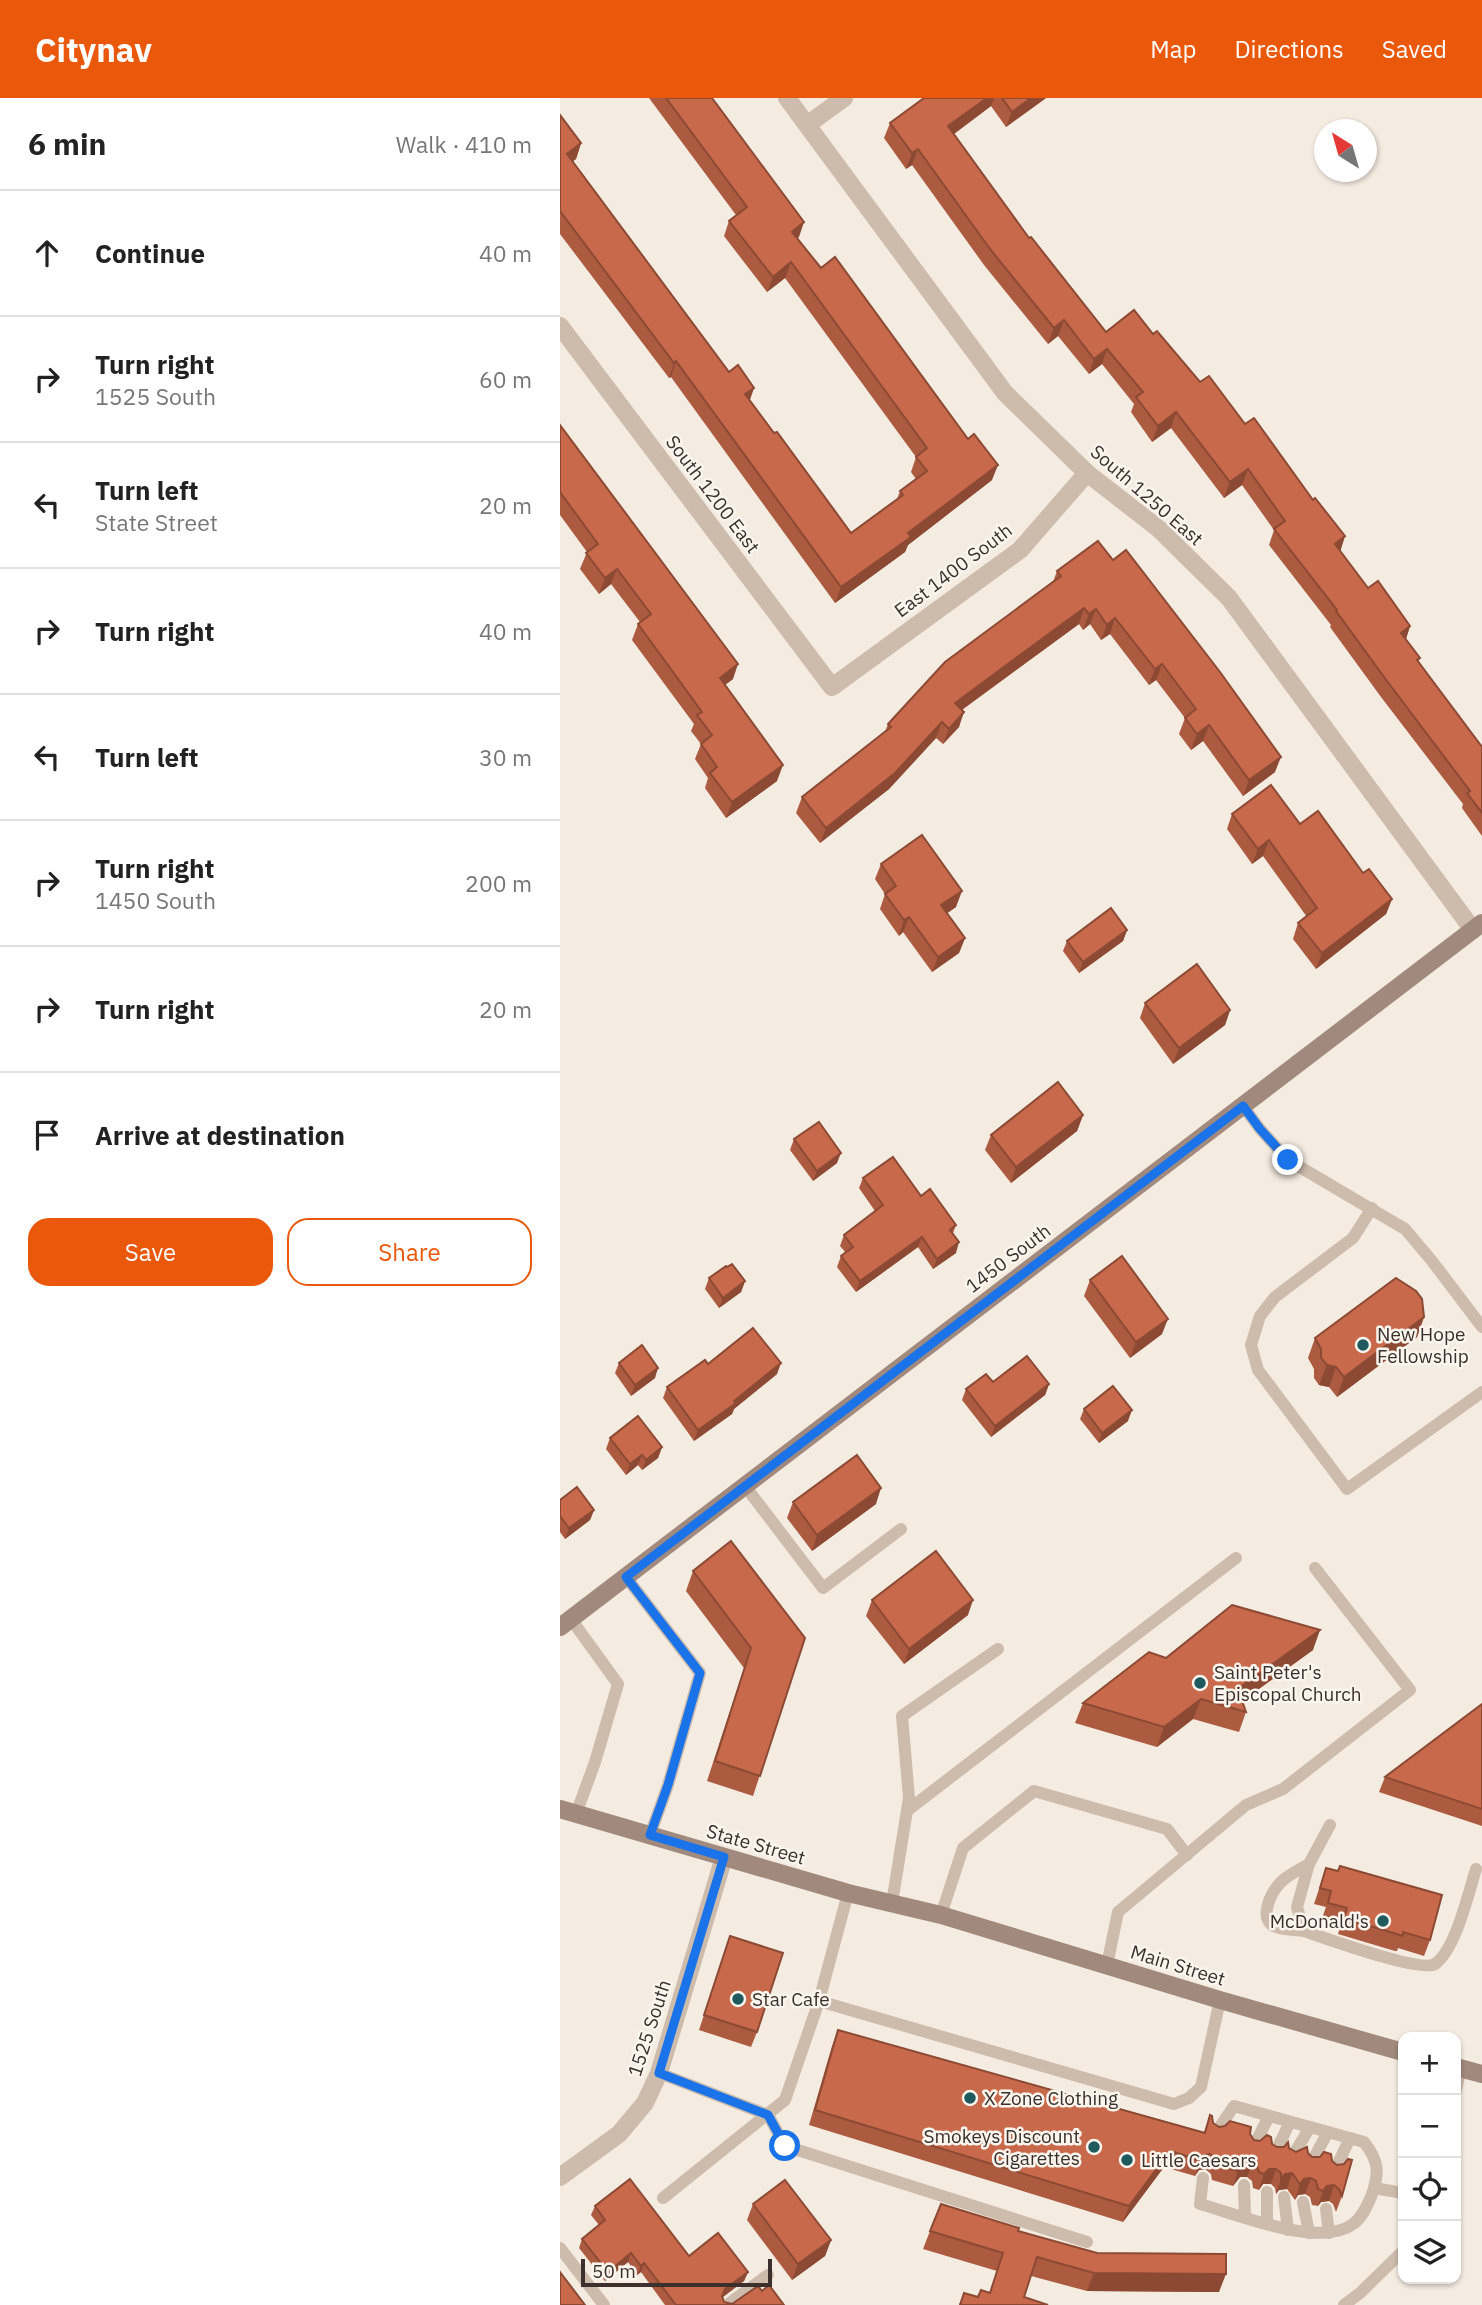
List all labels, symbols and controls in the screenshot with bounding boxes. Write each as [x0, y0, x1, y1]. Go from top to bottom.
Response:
text: Citynav [35, 28, 152, 71]
text: Map [1150, 33, 1196, 65]
text: Directions [1234, 33, 1344, 65]
text: Saved [1382, 33, 1447, 65]
north arrow [1314, 119, 1377, 182]
text: 6 min [28, 124, 106, 163]
text: Walk · 410 m [396, 129, 532, 159]
icon: ahead [28, 234, 66, 272]
text: Continue [95, 236, 205, 270]
text: 40 m [479, 238, 532, 268]
text: Turn right [95, 347, 214, 381]
icon: right [28, 360, 66, 398]
text: 60 m [479, 364, 532, 394]
text: 1525 South [95, 381, 216, 411]
street label: South 1200 East [661, 430, 765, 558]
street label: South 1250 East [1086, 440, 1208, 550]
text: Turn left [95, 473, 198, 507]
icon: left [28, 486, 66, 524]
text: 20 m [479, 490, 532, 520]
text: State Street [95, 507, 218, 537]
street label: East 1400 South [889, 518, 1017, 622]
icon: right [28, 612, 66, 650]
text: Turn right [95, 614, 214, 648]
text: 40 m [479, 616, 532, 646]
icon: left [28, 738, 66, 776]
text: Turn left [95, 740, 198, 774]
text: 30 m [479, 742, 532, 772]
text: Turn right [95, 851, 214, 885]
icon: right [28, 864, 66, 902]
text: 200 m [465, 868, 532, 898]
text: 1450 South [95, 885, 216, 915]
icon: right [28, 990, 66, 1028]
text: Turn right [95, 992, 214, 1026]
text: 20 m [479, 994, 532, 1024]
icon: arrive [28, 1116, 66, 1154]
text: Arrive at destination [95, 1118, 345, 1152]
route end [1272, 1144, 1303, 1175]
button: Save [28, 1218, 273, 1286]
button: Share [287, 1218, 532, 1286]
street label: 1450 South [961, 1218, 1055, 1298]
place label: New Hope Fellowship [1377, 1322, 1469, 1368]
marker: New Hope Fellowship [1355, 1337, 1371, 1353]
place label: Saint Peter's Episcopal Church [1214, 1660, 1362, 1706]
marker: Saint Peter's Episcopal Church [1192, 1675, 1208, 1691]
street label: State Street [704, 1818, 808, 1870]
place label: McDonald's [1270, 1909, 1369, 1933]
marker: McDonald's [1375, 1913, 1391, 1929]
street label: Main Street [1128, 1939, 1228, 1991]
street label: 1525 South [622, 1977, 676, 2079]
place label: Star Cafe [752, 1987, 830, 2011]
marker: Star Cafe [730, 1991, 746, 2007]
map controls [1398, 2032, 1461, 2284]
button: + [1398, 2032, 1461, 2095]
place label: X Zone Clothing [984, 2086, 1118, 2110]
marker: X Zone Clothing [962, 2090, 978, 2106]
button: − [1398, 2095, 1461, 2158]
place label: Smokeys Discount Cigarettes [923, 2124, 1080, 2170]
route start [769, 2130, 800, 2161]
marker: Smokeys Discount Cigarettes [1086, 2139, 1102, 2155]
place label: Little Caesars [1141, 2148, 1257, 2172]
marker: Little Caesars [1119, 2152, 1135, 2168]
button: locate [1398, 2158, 1461, 2221]
button: layers [1398, 2221, 1461, 2284]
scale bar [581, 2256, 772, 2288]
text: 50 m [592, 2259, 636, 2283]

